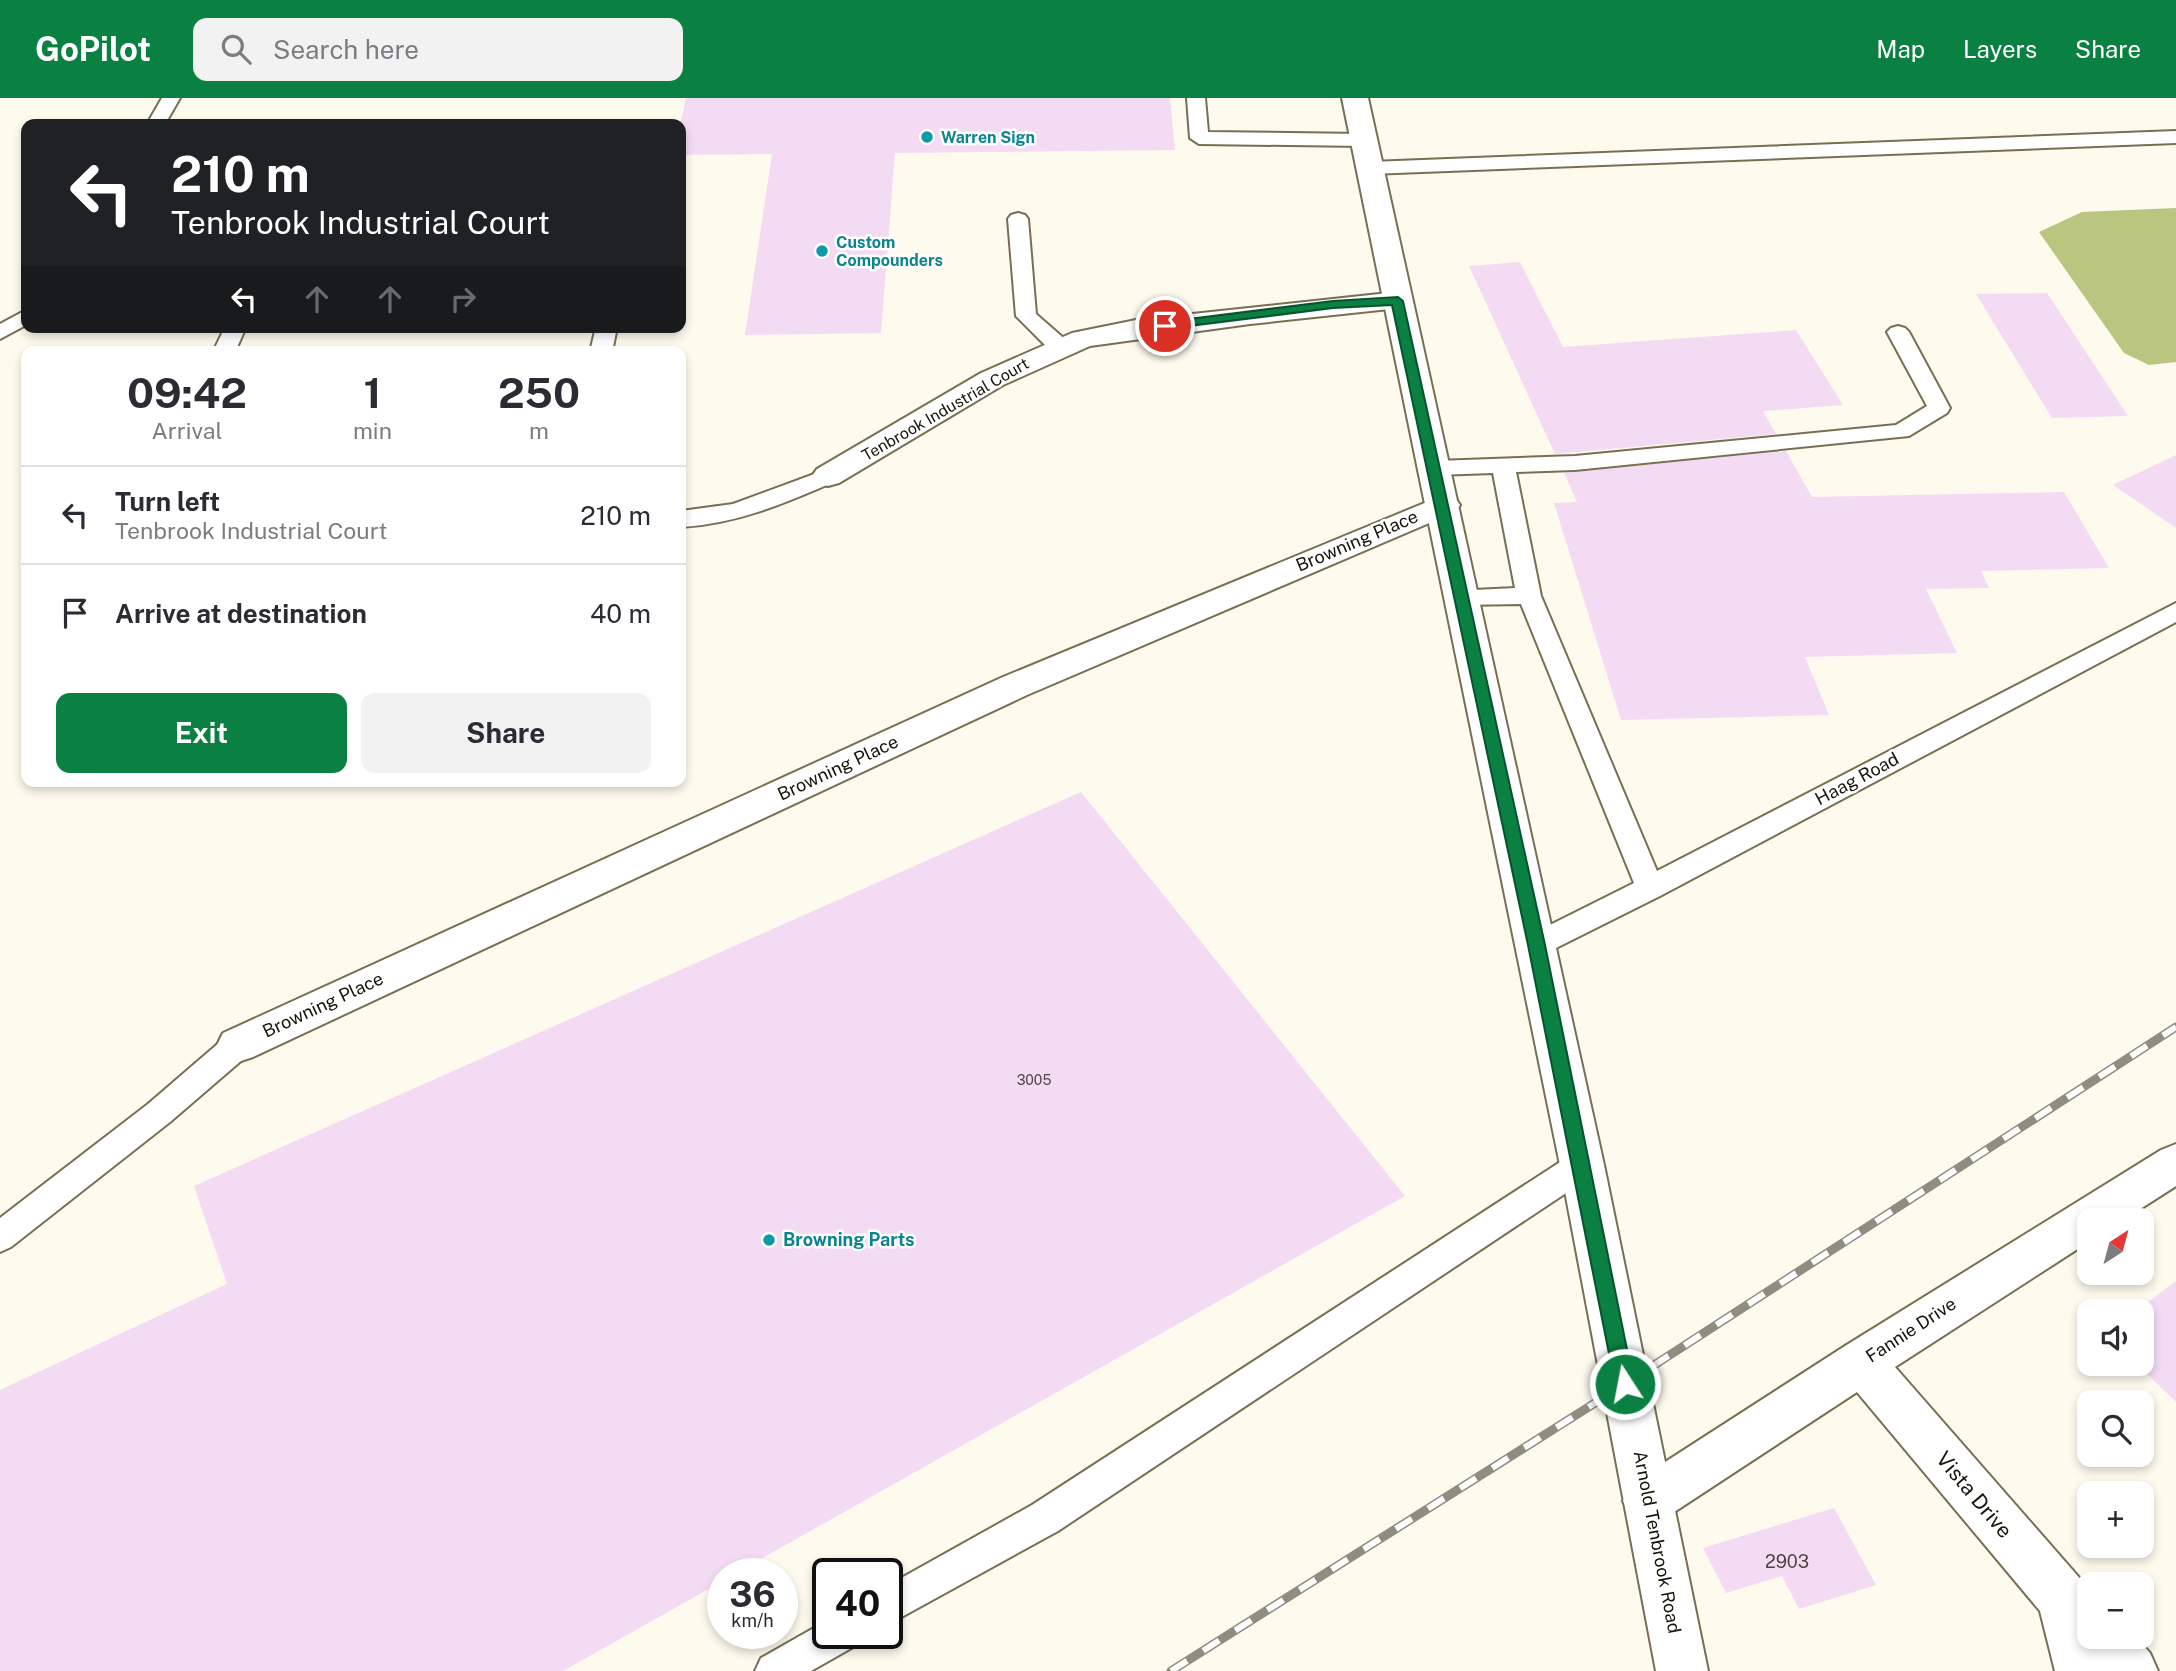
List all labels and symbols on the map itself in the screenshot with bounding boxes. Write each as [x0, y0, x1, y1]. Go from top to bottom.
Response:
place label: Warren Sign [941, 128, 1035, 147]
marker: Warren Sign [919, 129, 935, 145]
place label: Custom Compounders [836, 233, 943, 270]
marker: Custom Compounders [814, 243, 830, 259]
pin [1135, 296, 1195, 356]
street label: Tenbrook Industrial Court [858, 354, 1032, 465]
street label: Browning Place [1293, 505, 1421, 576]
street label: Browning Place [774, 730, 901, 805]
street label: Haag Road [1811, 748, 1902, 809]
street label: Browning Place [259, 967, 386, 1042]
house number: 3005 [1017, 1072, 1051, 1088]
north arrow [2077, 1208, 2154, 1284]
place label: Browning Parts [783, 1229, 915, 1250]
marker: Browning Parts [761, 1232, 777, 1248]
street label: Fannie Drive [1862, 1293, 1960, 1366]
position arrow [1588, 1347, 1662, 1421]
street label: Vista Drive [1931, 1447, 2018, 1543]
street label: Arnold Tenbrook Road [1629, 1449, 1686, 1635]
house number: 2903 [1765, 1551, 1809, 1572]
speed limit sign: 40 [812, 1558, 903, 1649]

